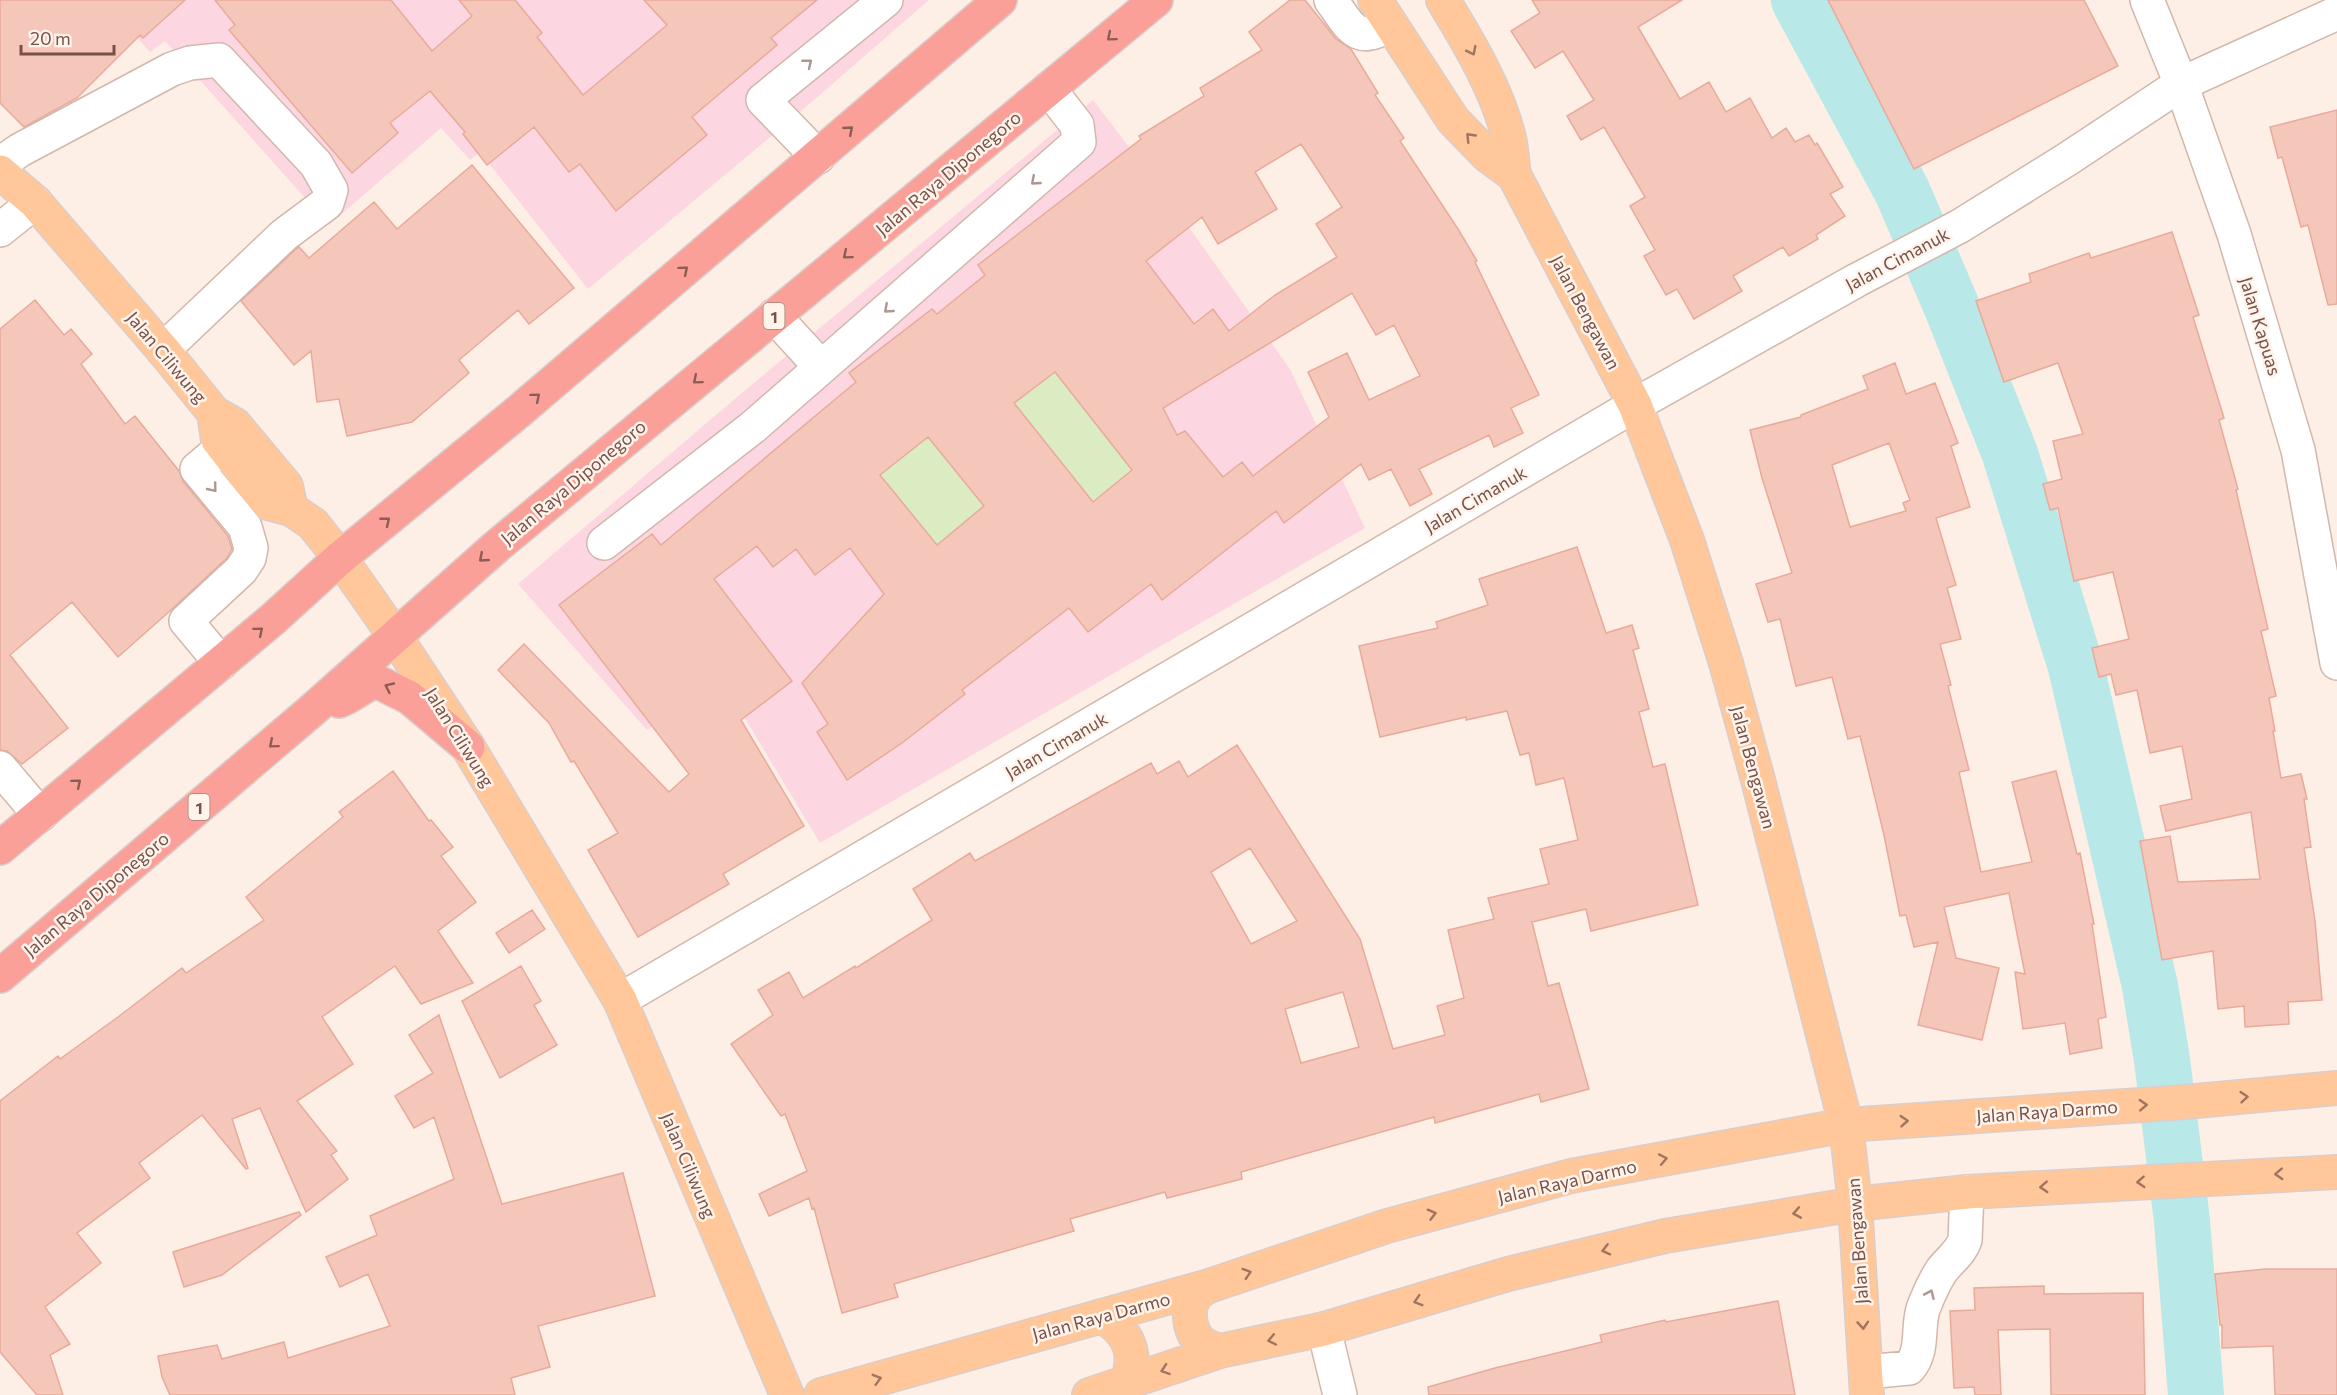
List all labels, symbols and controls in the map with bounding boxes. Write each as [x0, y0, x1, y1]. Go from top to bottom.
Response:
scale bar [21, 18, 114, 56]
text: 20 m [30, 27, 71, 49]
one-way arrow [1107, 30, 1118, 41]
one-way arrow [1464, 44, 1476, 55]
one-way arrow [801, 60, 812, 71]
street label: Jalan Raya Diponegoro [871, 106, 1025, 240]
one-way arrow [842, 126, 853, 137]
one-way arrow [1466, 134, 1477, 145]
one-way arrow [1031, 174, 1042, 185]
street label: Jalan Cimanuk [1841, 222, 1953, 296]
one-way arrow [843, 248, 854, 259]
street label: Jalan Bengawan [1547, 251, 1625, 373]
one-way arrow [677, 266, 688, 277]
street label: Jalan Kapuas [2236, 274, 2286, 378]
one-way arrow [884, 302, 895, 313]
road number: 1 [764, 303, 784, 329]
street label: Jalan Ciliwung [122, 307, 212, 408]
one-way arrow [693, 372, 704, 383]
one-way arrow [529, 393, 540, 404]
street label: Jalan Raya Diponegoro [496, 415, 650, 549]
street label: Jalan Cimanuk [1420, 461, 1530, 537]
one-way arrow [206, 481, 217, 492]
one-way arrow [379, 517, 390, 528]
one-way arrow [479, 551, 490, 562]
one-way arrow [252, 627, 263, 638]
one-way arrow [384, 682, 395, 694]
street label: Jalan Ciliwung [421, 683, 499, 791]
street label: Jalan Bengawan [1727, 703, 1781, 831]
street label: Jalan Cimanuk [1001, 707, 1111, 783]
one-way arrow [269, 737, 280, 748]
one-way arrow [70, 780, 81, 791]
road number: 1 [188, 794, 210, 820]
street label: Jalan Raya Diponegoro [19, 827, 173, 961]
one-way arrow [2239, 1091, 2248, 1104]
street label: Jalan Raya Darmo [1975, 1095, 2119, 1127]
one-way arrow [2138, 1098, 2147, 1111]
street label: Jalan Ciliwung [657, 1109, 721, 1222]
one-way arrow [1900, 1115, 1909, 1128]
one-way arrow [1657, 1153, 1667, 1166]
street label: Jalan Raya Darmo [1495, 1154, 1639, 1208]
one-way arrow [2274, 1168, 2283, 1181]
one-way arrow [2136, 1175, 2145, 1188]
street label: Jalan Bengawan [1842, 1177, 1872, 1305]
one-way arrow [2039, 1180, 2048, 1193]
one-way arrow [1793, 1207, 1802, 1219]
one-way arrow [1426, 1209, 1437, 1221]
one-way arrow [1601, 1243, 1611, 1256]
one-way arrow [1241, 1268, 1252, 1280]
street label: Jalan Raya Darmo [1030, 1287, 1172, 1345]
one-way arrow [1922, 1290, 1934, 1301]
one-way arrow [1413, 1294, 1424, 1306]
one-way arrow [1856, 1320, 1869, 1329]
one-way arrow [1267, 1333, 1277, 1346]
one-way arrow [1160, 1363, 1171, 1375]
one-way arrow [872, 1374, 882, 1386]

